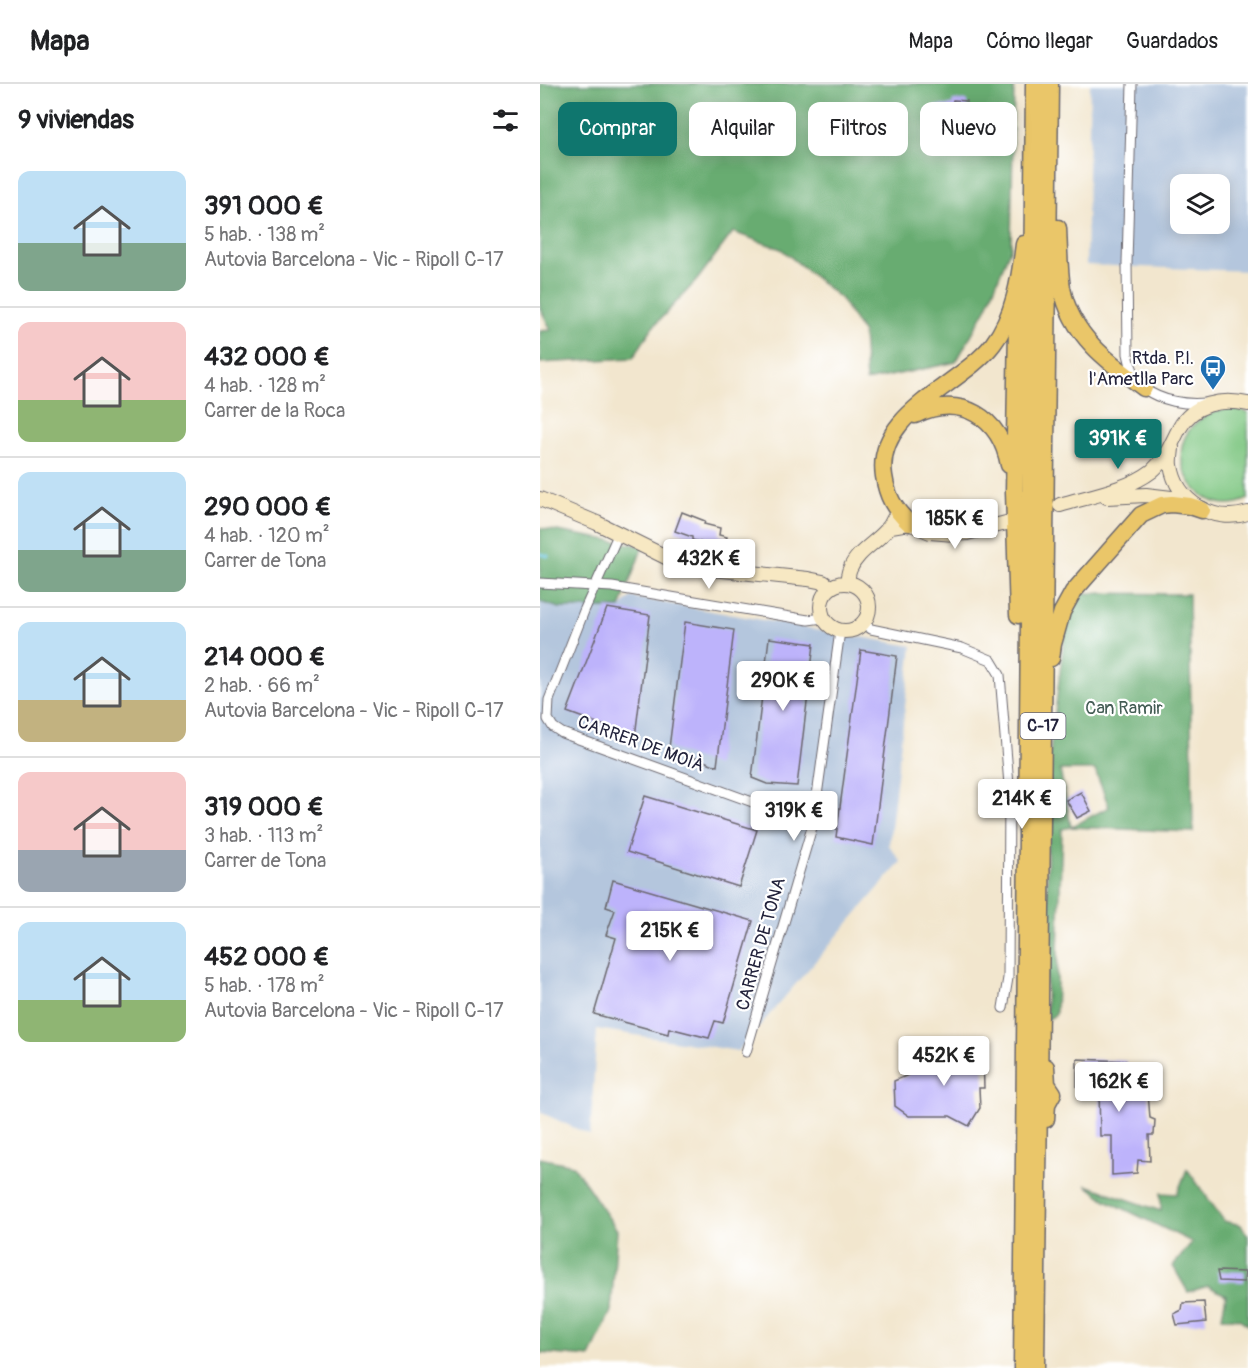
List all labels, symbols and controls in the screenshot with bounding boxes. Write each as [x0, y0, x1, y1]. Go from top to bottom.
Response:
text: Mapa [30, 24, 89, 59]
text: Mapa [908, 28, 953, 55]
text: Cómo llegar [986, 28, 1093, 55]
text: Guardados [1126, 28, 1218, 55]
chip: Comprar [558, 102, 677, 156]
chip: Alquilar [689, 102, 796, 156]
chip: Filtros [808, 102, 908, 156]
chip: Nuevo [920, 102, 1017, 156]
text: 9 viviendas [18, 104, 134, 136]
icon: filters [489, 104, 522, 137]
map controls [1170, 174, 1230, 234]
button: layers [1170, 174, 1230, 234]
text: 391 000 € [204, 190, 324, 222]
icon: home [66, 195, 138, 267]
text: 5 hab. · 138 m² [204, 222, 325, 247]
text: Autovia Barcelona - Vic - Ripoll C-17 [204, 247, 503, 272]
text: 432 000 € [204, 341, 330, 373]
icon: home [66, 346, 138, 418]
place label: Rtda. P.I. l'Ametlla Parc [1089, 347, 1194, 391]
bus stop icon: Rtda. P.I. l'Ametlla Parc [1198, 353, 1228, 391]
text: 4 hab. · 128 m² [204, 373, 326, 398]
text: Carrer de la Roca [204, 398, 345, 423]
pin: 391K € [1069, 419, 1167, 470]
text: 391K € [1089, 426, 1147, 451]
text: 290 000 € [204, 491, 331, 523]
icon: home [66, 496, 138, 568]
pin: 185K € [906, 499, 1004, 550]
text: 185K € [926, 506, 984, 531]
text: 4 hab. · 120 m² [204, 523, 330, 548]
pin: 432K € [660, 539, 758, 590]
text: 432K € [677, 546, 741, 571]
text: Carrer de Tona [204, 548, 326, 573]
text: 214 000 € [204, 641, 326, 673]
icon: home [66, 646, 138, 718]
pin: 290K € [734, 661, 832, 712]
text: 290K € [751, 668, 815, 693]
text: 2 hab. · 66 m² [204, 673, 320, 698]
park label: Can Ramir [1085, 697, 1163, 720]
text: Autovia Barcelona - Vic - Ripoll C-17 [204, 698, 503, 723]
street label: CARRER DE MOIÀ [574, 710, 708, 778]
road number: C-17 [1020, 713, 1066, 739]
pin: 214K € [973, 779, 1071, 830]
text: 214K € [992, 786, 1052, 811]
text: 319 000 € [204, 791, 324, 823]
pin: 319K € [745, 791, 843, 842]
icon: home [66, 796, 138, 868]
text: 319K € [765, 798, 823, 823]
text: 3 hab. · 113 m² [204, 823, 323, 848]
text: Carrer de Tona [204, 848, 326, 873]
street label: CARRER DE TONA [731, 875, 791, 1013]
pin: 215K € [621, 911, 719, 962]
text: 215K € [640, 918, 700, 943]
text: 452 000 € [204, 941, 329, 973]
icon: home [66, 946, 138, 1018]
text: 5 hab. · 178 m² [204, 973, 325, 998]
text: Autovia Barcelona - Vic - Ripoll C-17 [204, 998, 503, 1023]
pin: 452K € [895, 1036, 993, 1087]
text: 452K € [912, 1043, 976, 1068]
pin: 162K € [1070, 1062, 1168, 1113]
text: 162K € [1089, 1069, 1149, 1094]

